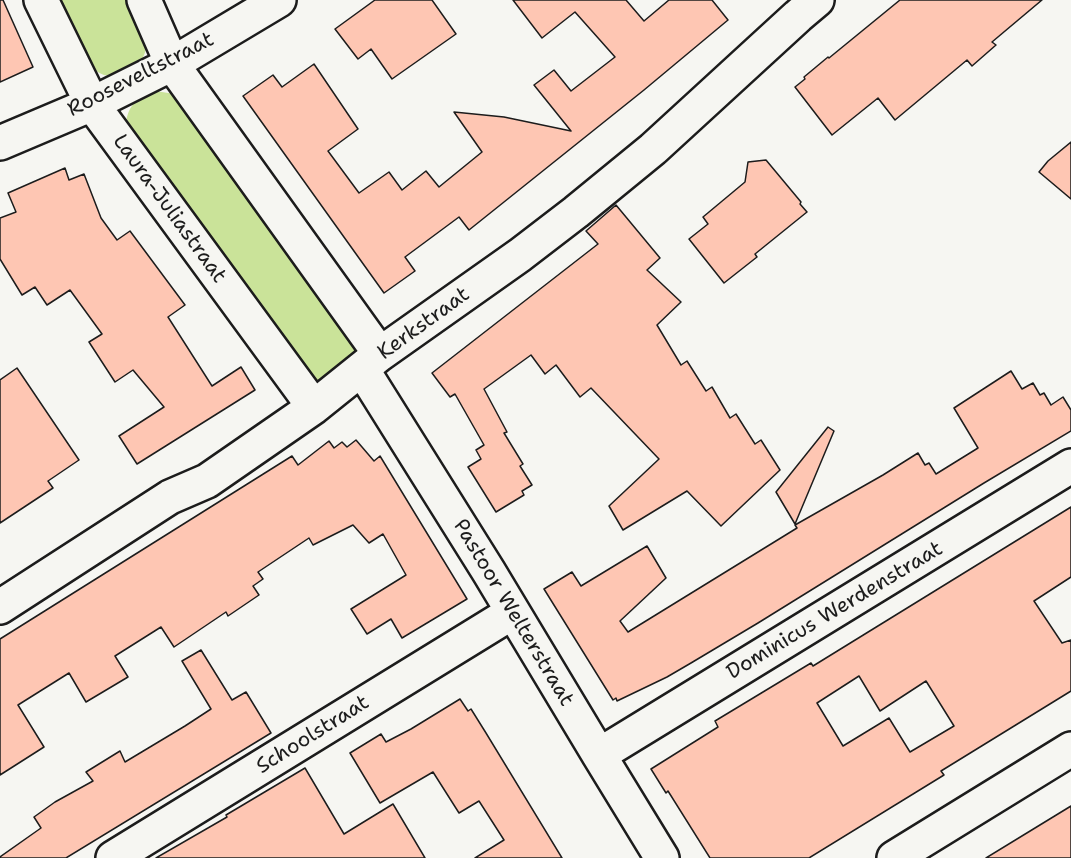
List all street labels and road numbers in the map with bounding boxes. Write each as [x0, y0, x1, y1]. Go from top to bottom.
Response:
street label: Rooseveltstraat [64, 27, 218, 123]
street label: Laura-Juliastraat [107, 130, 231, 288]
street label: Kerkstraat [373, 282, 475, 366]
street label: Pastoor Welterstraat [447, 515, 579, 711]
street label: Dominicus Werdenstraat [722, 536, 948, 686]
street label: Schoolstraat [252, 690, 374, 780]

